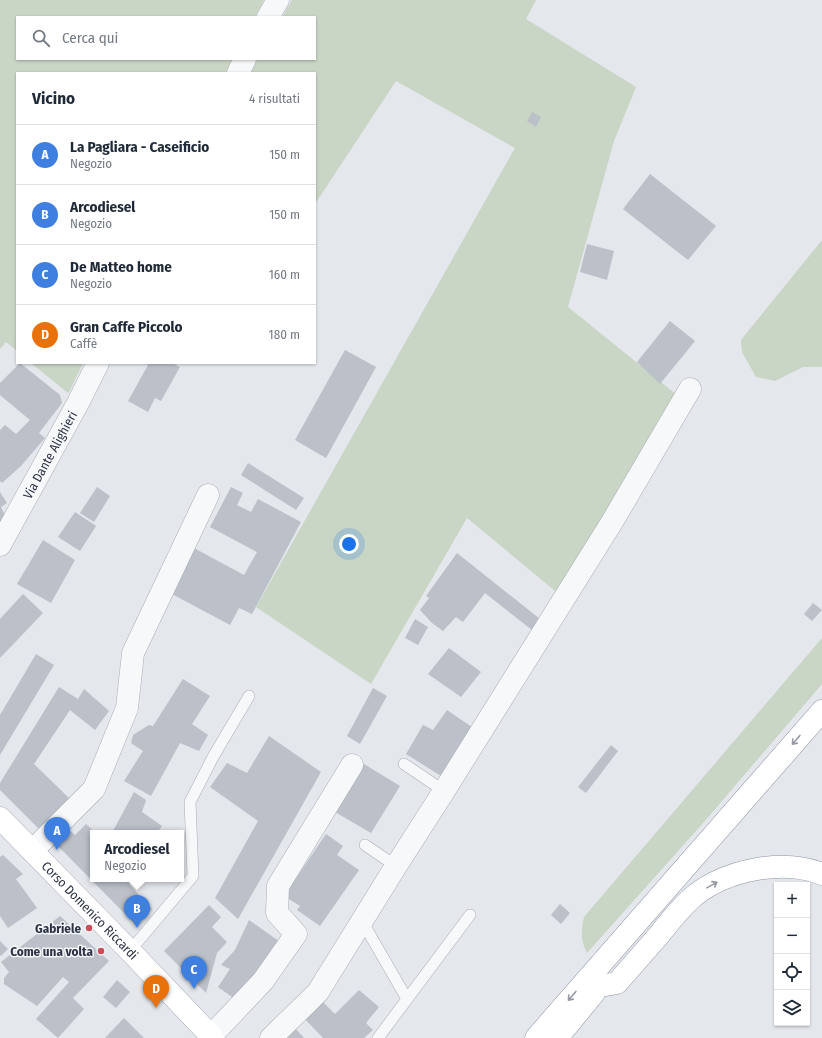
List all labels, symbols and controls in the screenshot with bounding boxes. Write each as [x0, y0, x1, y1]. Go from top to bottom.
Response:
search box [16, 16, 316, 60]
icon: search [30, 27, 52, 49]
text: Cerca qui [62, 29, 118, 47]
text: Vicino [32, 88, 75, 109]
text: 4 risultati [249, 91, 300, 106]
text: La Pagliara - Caseificio [70, 138, 209, 156]
text: A [41, 147, 49, 162]
text: 150 m [269, 147, 300, 162]
text: Negozio [70, 156, 112, 171]
text: Arcodiesel [70, 198, 135, 216]
text: B [41, 207, 49, 222]
text: 150 m [269, 207, 300, 222]
text: Negozio [70, 216, 112, 231]
text: De Matteo home [70, 258, 172, 276]
text: C [42, 267, 48, 282]
text: 160 m [269, 267, 300, 282]
text: Negozio [70, 276, 112, 291]
text: Gran Caffe Piccolo [70, 318, 183, 336]
text: D [41, 327, 49, 342]
text: 180 m [269, 327, 300, 342]
text: Caffè [70, 336, 97, 351]
street label: Via Dante Alighieri [20, 408, 80, 501]
your location [339, 534, 359, 554]
one-way arrow [792, 735, 801, 745]
pin: A [44, 817, 70, 850]
popup [90, 830, 184, 882]
text: Arcodiesel [104, 840, 170, 858]
street label: Corso Domenico Riccardi [39, 858, 141, 962]
text: Negozio [104, 858, 147, 873]
one-way arrow [706, 881, 718, 889]
map controls [774, 882, 810, 1026]
button: + [774, 882, 810, 918]
pin: B [124, 895, 150, 928]
button: − [774, 918, 810, 954]
place label: Gabriele [35, 921, 81, 936]
marker: Gabriele [84, 923, 94, 933]
place label: Come una volta [10, 944, 94, 959]
marker: Come una volta [96, 946, 106, 956]
button: locate [774, 954, 810, 990]
pin: C [181, 956, 207, 989]
pin: D [143, 975, 169, 1008]
one-way arrow [568, 990, 577, 1001]
button: layers [774, 990, 810, 1026]

